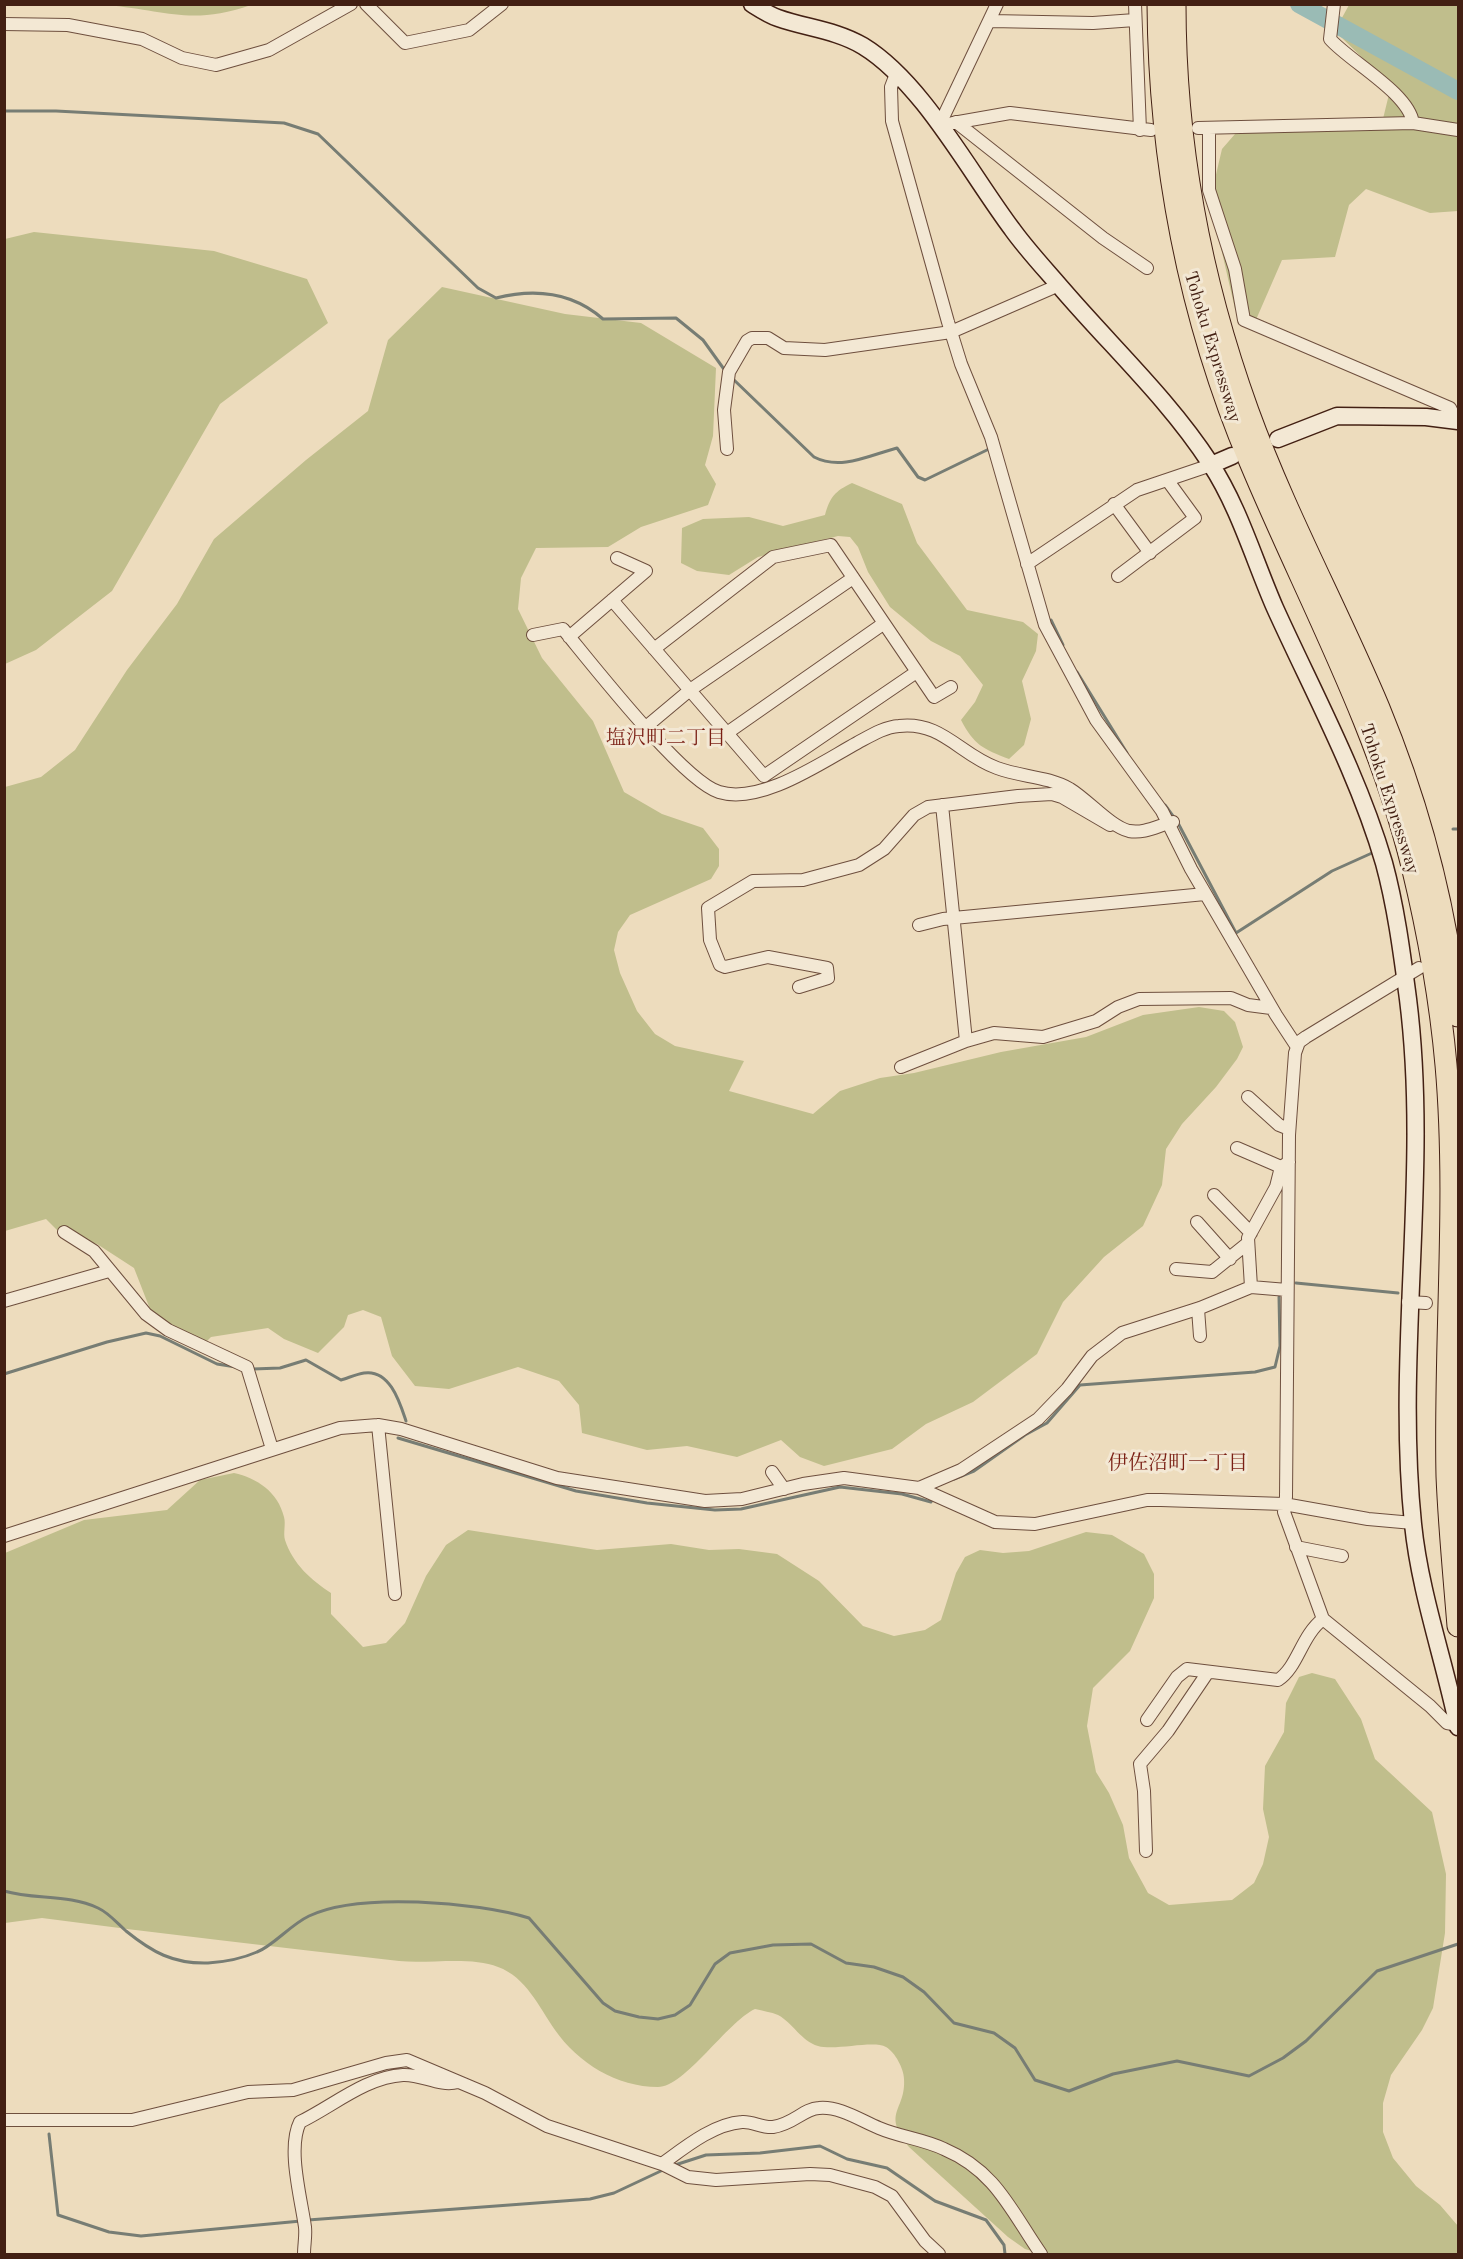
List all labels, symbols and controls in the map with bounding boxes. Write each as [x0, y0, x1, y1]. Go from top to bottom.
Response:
street label: Tohoku Expressway [1179, 269, 1245, 425]
street label: Tohoku Expressway [1354, 721, 1424, 877]
district label: 塩沢町二丁目 [606, 727, 726, 751]
district label: 伊佐沼町一丁目 [1108, 1452, 1248, 1476]

